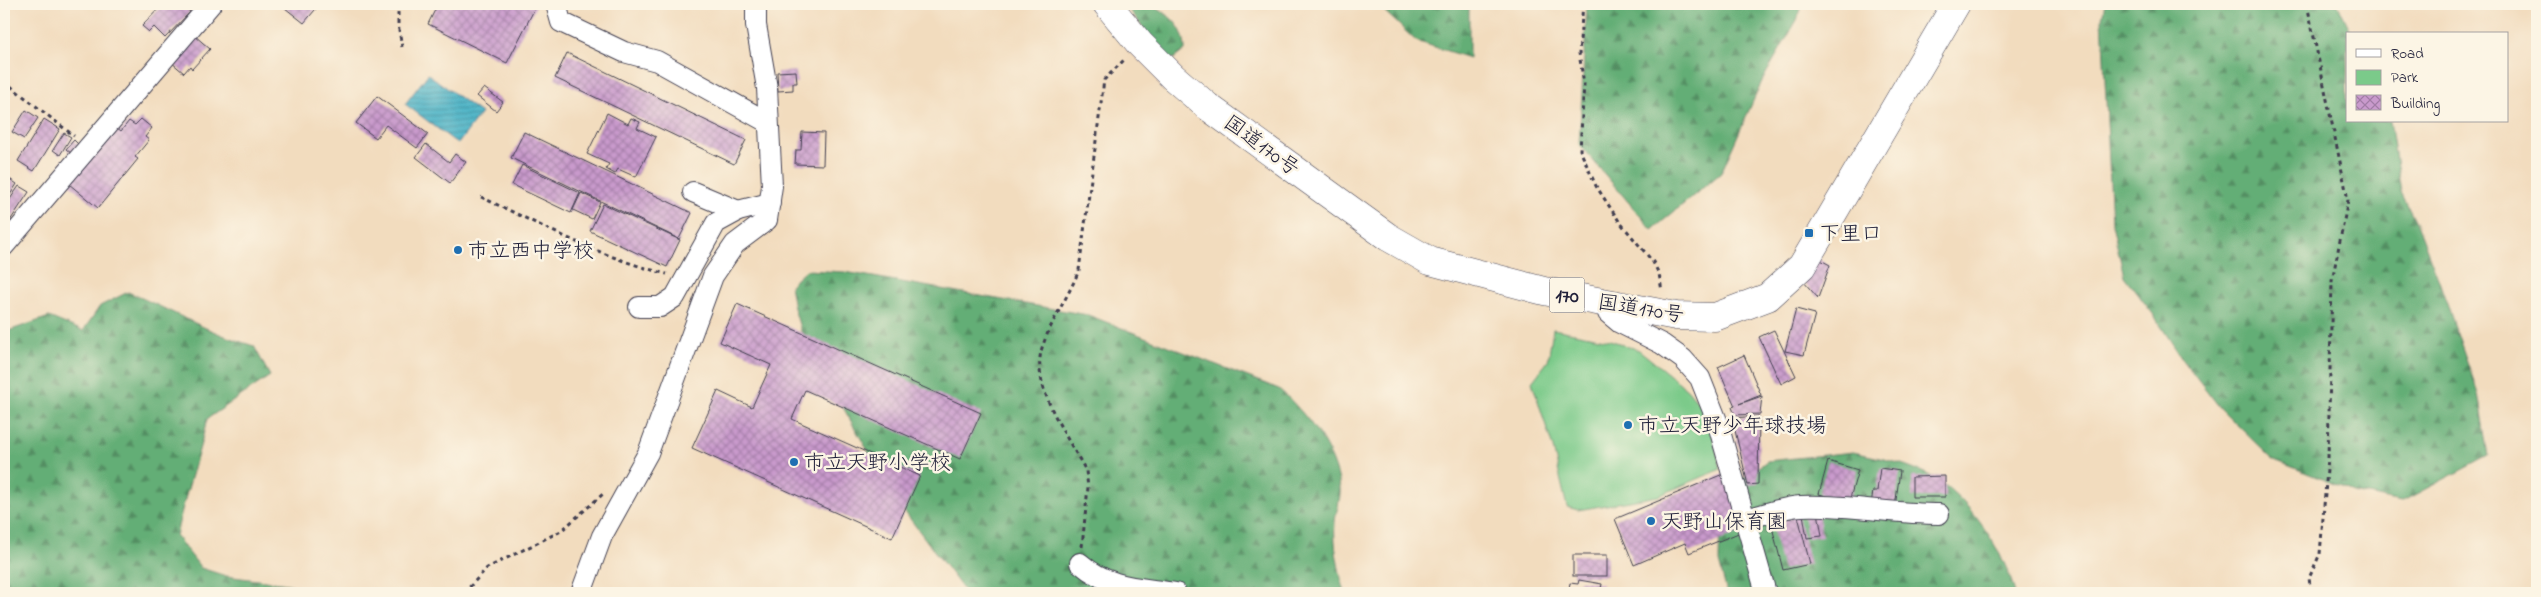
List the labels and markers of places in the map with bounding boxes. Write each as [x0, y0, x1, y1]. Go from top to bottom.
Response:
place label: 下里口 [1819, 220, 1882, 250]
marker: 下里口 [1803, 227, 1815, 239]
place label: 市立西中学校 [468, 237, 594, 267]
marker: 市立西中学校 [452, 244, 464, 256]
place label: 市立天野少年球技場 [1638, 412, 1827, 442]
marker: 市立天野少年球技場 [1622, 419, 1634, 431]
place label: 市立天野小学校 [804, 449, 951, 479]
marker: 市立天野小学校 [788, 456, 800, 468]
place label: 天野山保育園 [1661, 508, 1787, 538]
marker: 天野山保育園 [1645, 515, 1657, 527]

